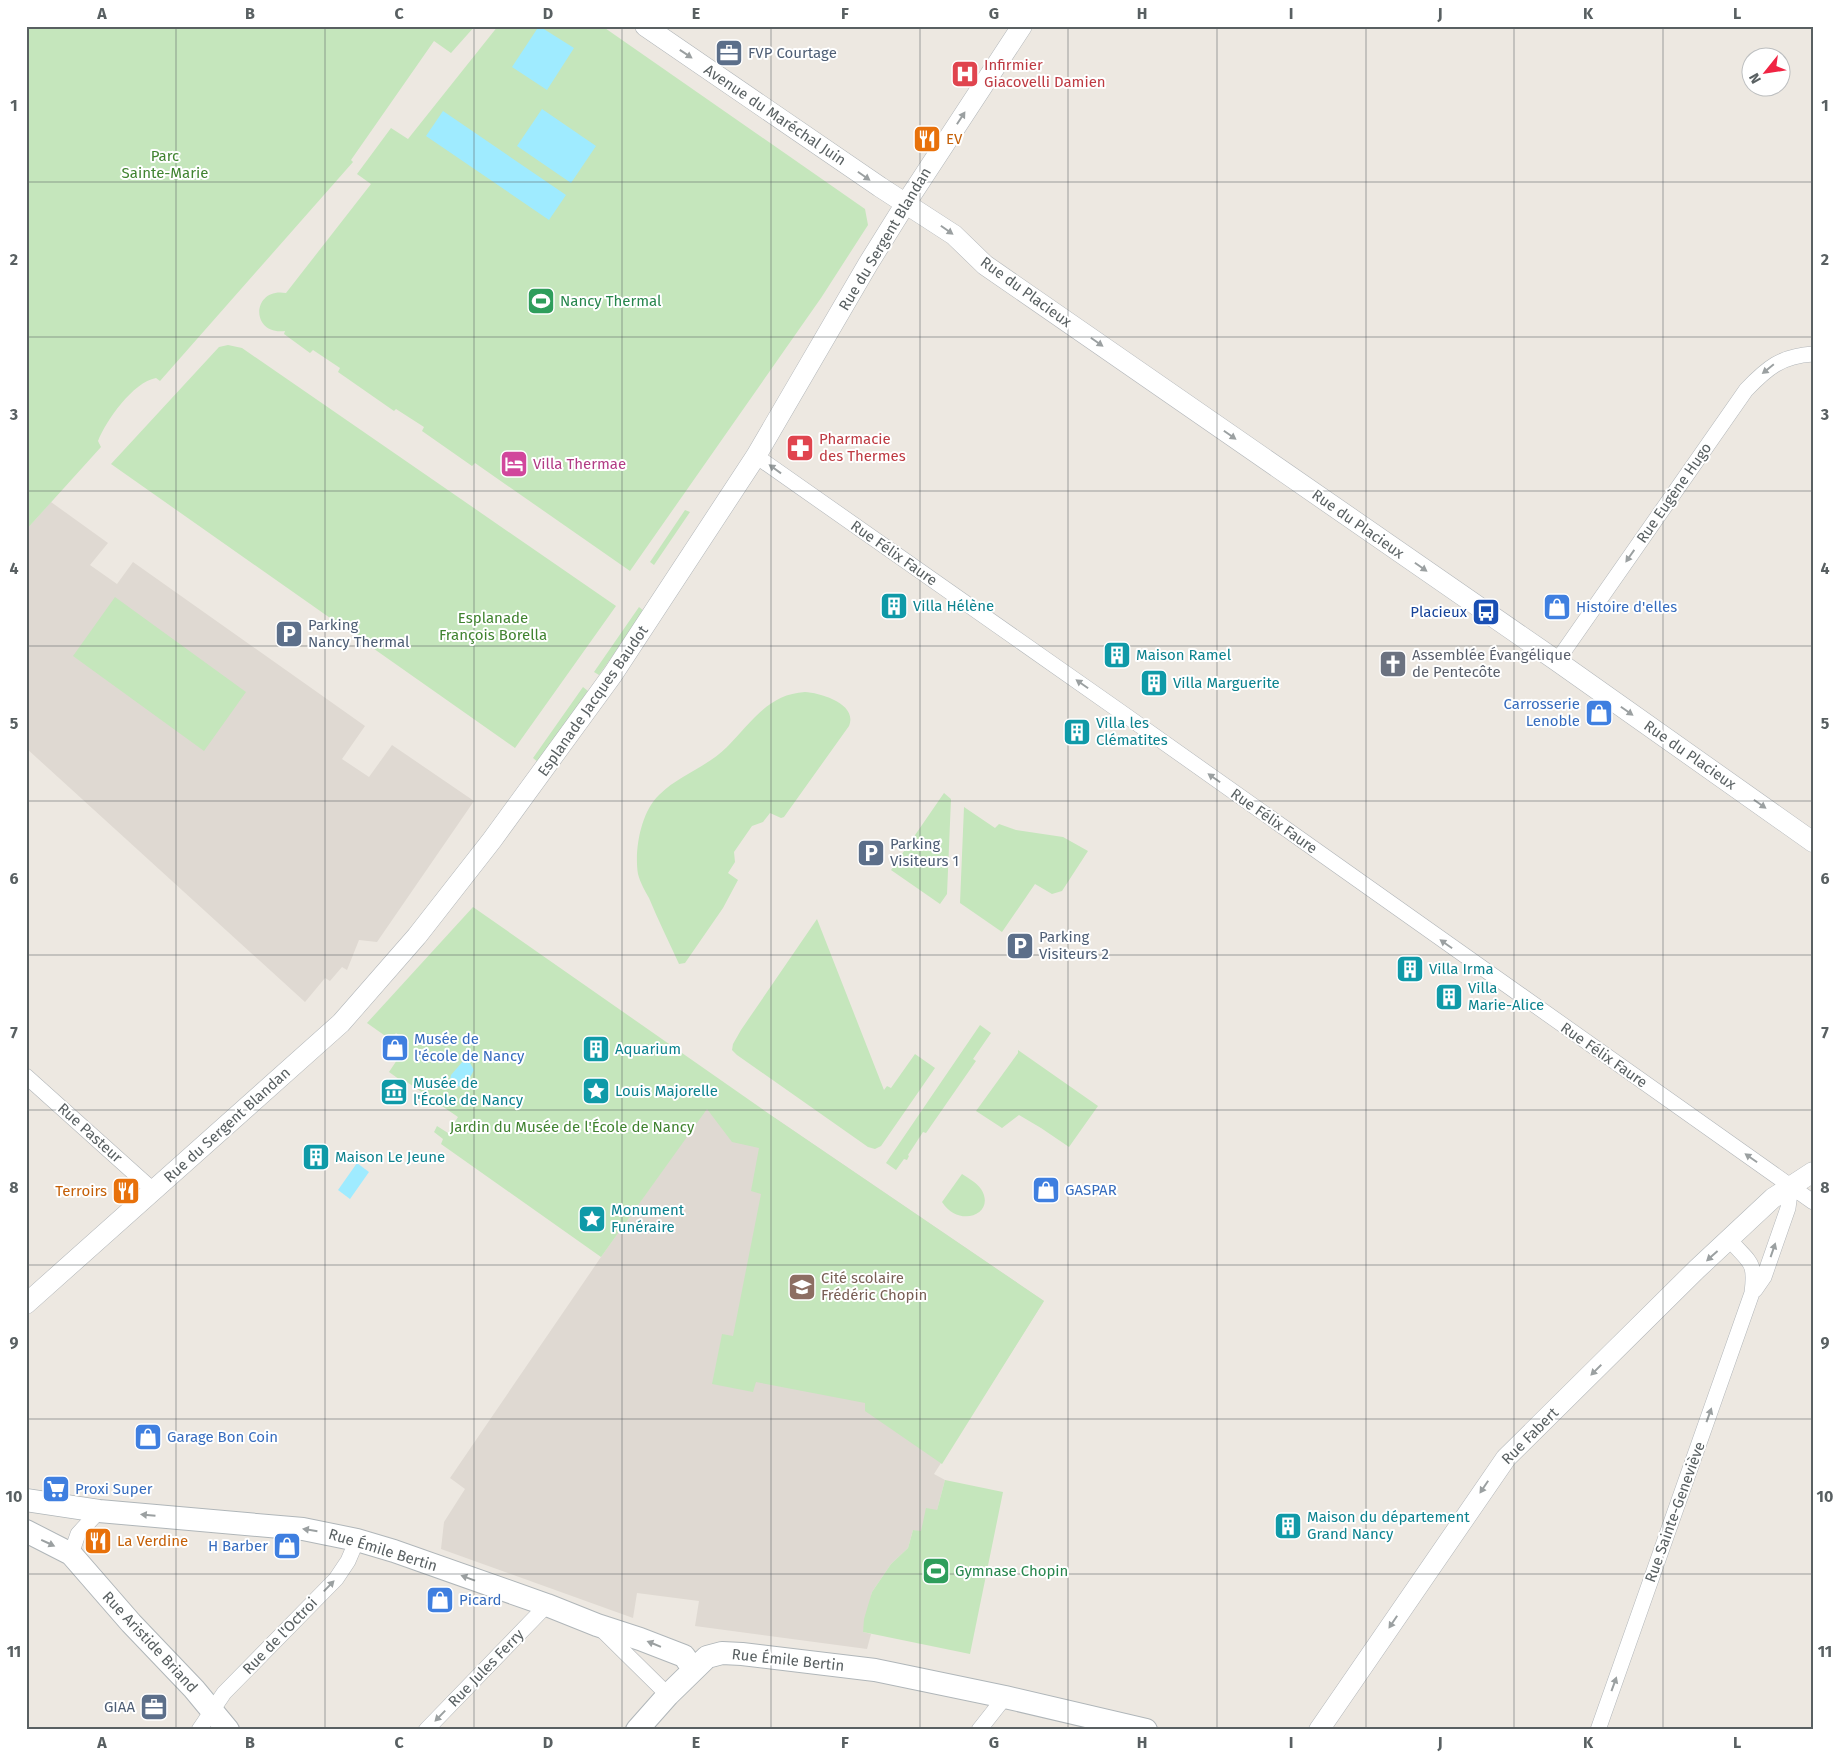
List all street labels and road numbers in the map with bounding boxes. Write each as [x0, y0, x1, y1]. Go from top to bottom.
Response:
street label: Avenue du Maréchal Juin [701, 61, 849, 169]
street label: Rue du Sergent Blandan [835, 164, 935, 314]
street label: Rue du Placieux [977, 253, 1076, 332]
street label: Rue Eugène Hugo [1633, 439, 1715, 547]
street label: Rue du Placieux [1308, 486, 1408, 563]
street label: Rue Félix Faure [847, 516, 941, 590]
street label: Esplanade Jacques Baudot [534, 622, 652, 780]
street label: Rue du Placieux [1640, 717, 1740, 794]
street label: Rue Félix Faure [1227, 784, 1321, 858]
street label: Rue Félix Faure [1557, 1018, 1651, 1092]
street label: Rue du Sergent Blandan [160, 1064, 294, 1186]
street label: Rue Pasteur [54, 1099, 126, 1167]
street label: Rue Fabert [1498, 1403, 1563, 1468]
street label: Rue Sainte-Geneviève [1641, 1439, 1709, 1585]
street label: Rue Émile Bertin [326, 1525, 440, 1575]
street label: Rue Aristide Briand [99, 1588, 201, 1696]
street label: Rue de l'Octroi [239, 1594, 321, 1678]
street label: Rue Jules Ferry [445, 1625, 528, 1710]
street label: Rue Émile Bertin [731, 1645, 845, 1675]

